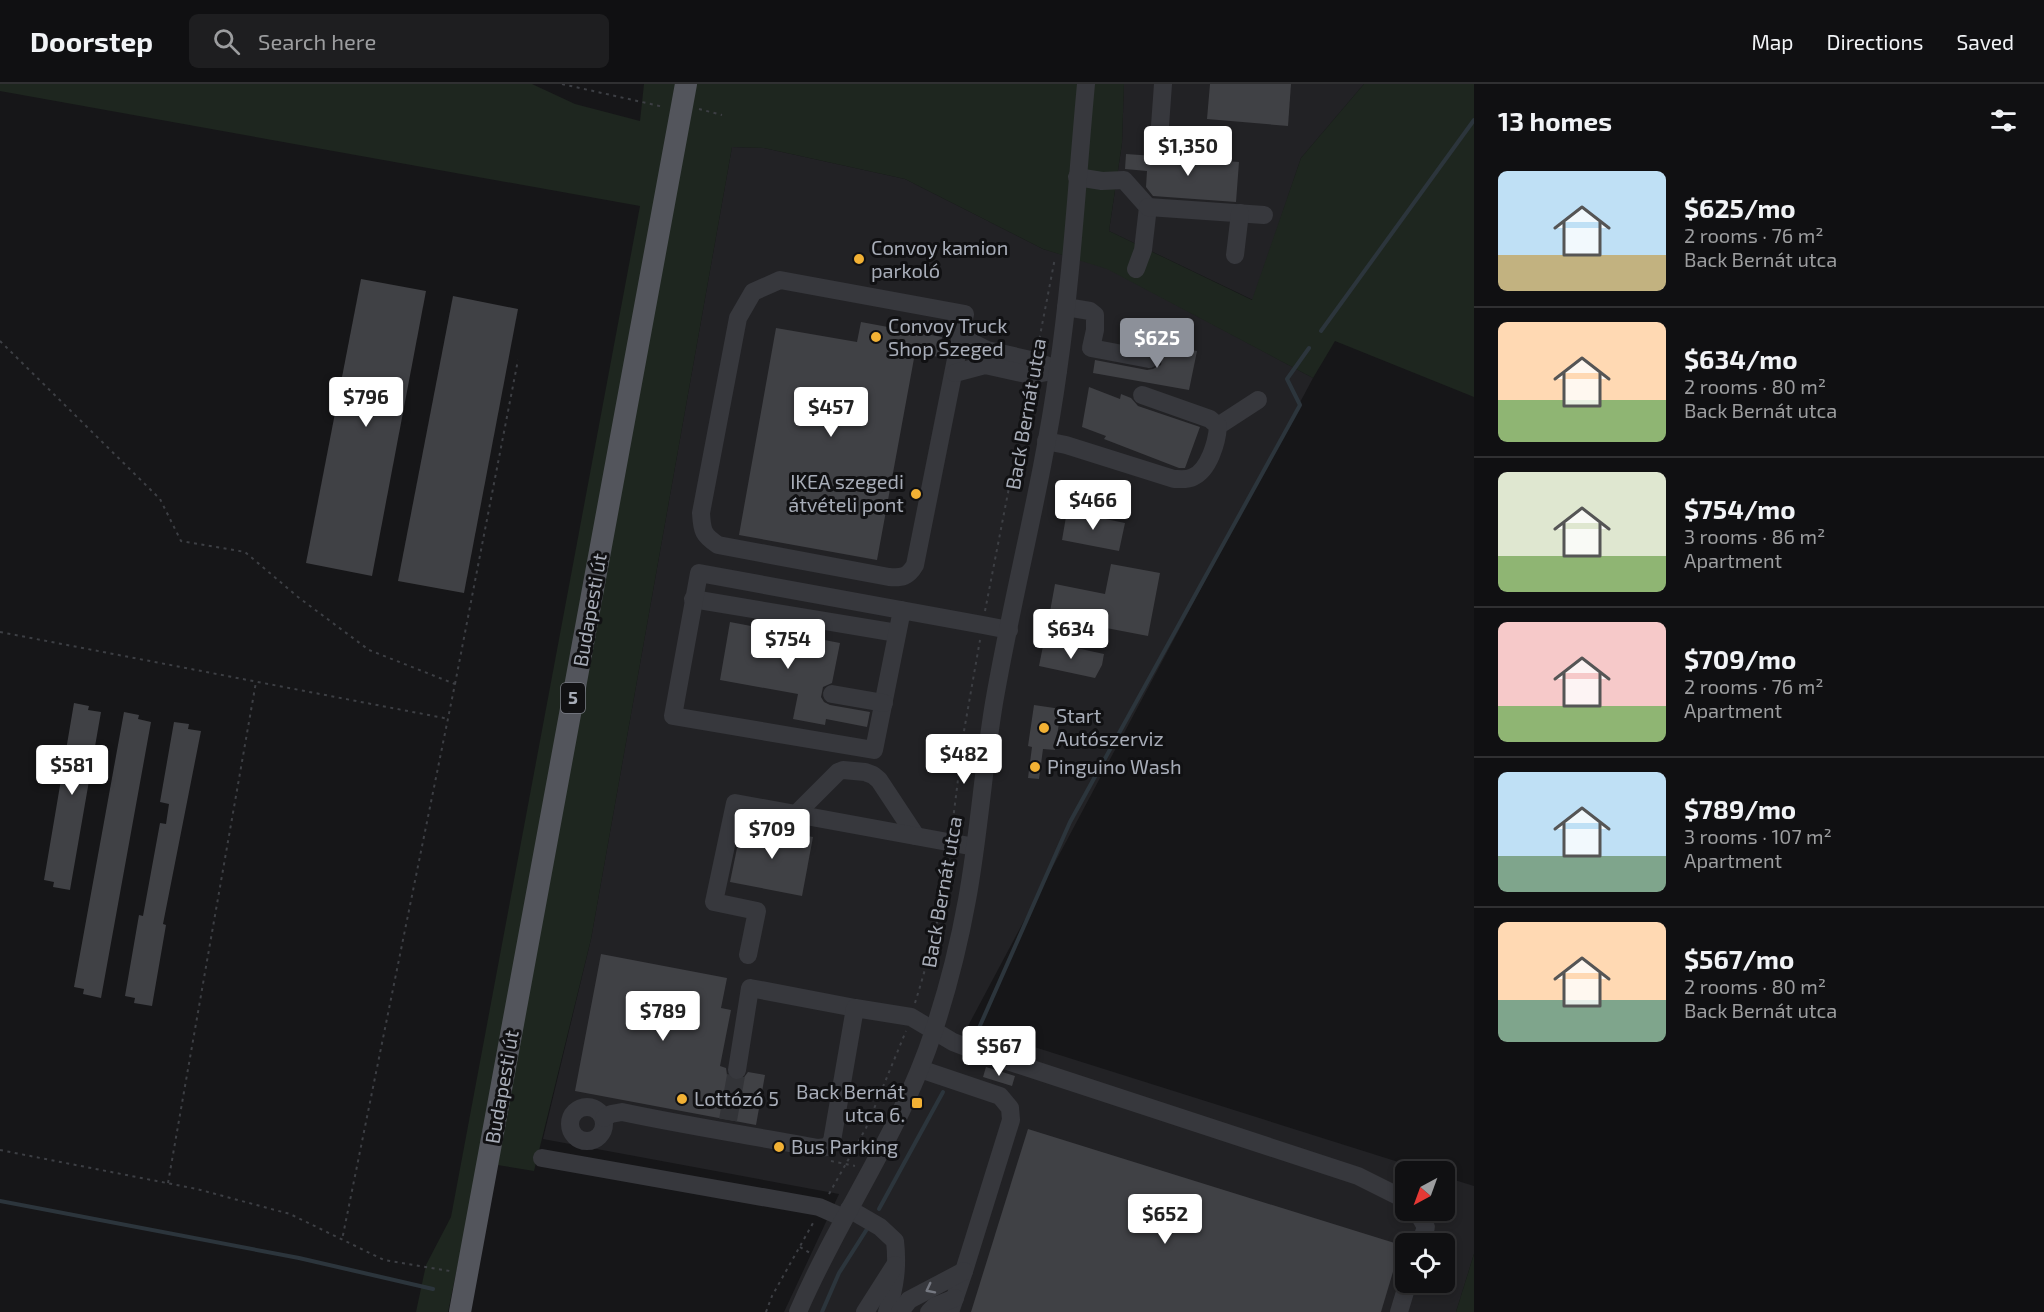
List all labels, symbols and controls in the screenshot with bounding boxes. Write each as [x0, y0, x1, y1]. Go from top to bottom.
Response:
search box [189, 14, 609, 68]
text: Doorstep [30, 24, 153, 58]
icon: search [210, 25, 243, 58]
text: Search here [258, 28, 376, 54]
text: Map [1751, 29, 1794, 54]
text: Directions [1827, 29, 1923, 54]
text: Saved [1956, 29, 2014, 54]
icon: filters [1987, 104, 2020, 137]
text: 13 homes [1498, 105, 1612, 136]
pin: $1,350 [1139, 126, 1237, 177]
text: $1,350 [1158, 133, 1218, 157]
text: $625/mo [1684, 192, 1796, 223]
icon: home [1546, 195, 1618, 267]
text: 2 rooms · 76 m² [1684, 223, 1823, 247]
place label: Convoy kamion parkoló [871, 235, 1008, 282]
text: Back Bernát utca [1684, 247, 1837, 271]
marker: Convoy kamion parkoló [852, 252, 866, 266]
place label: Convoy Truck Shop Szeged [888, 313, 1007, 360]
pin: $625 [1121, 318, 1193, 369]
text: $625 [1134, 325, 1180, 349]
marker: Convoy Truck Shop Szeged [869, 330, 883, 344]
street label: Back Bernát utca [1000, 336, 1050, 491]
text: $634/mo [1684, 343, 1798, 374]
icon: home [1546, 346, 1618, 418]
text: 2 rooms · 80 m² [1684, 374, 1826, 398]
pin: $796 [330, 377, 402, 428]
text: $796 [343, 384, 389, 408]
pin: $457 [795, 387, 867, 438]
text: $457 [808, 394, 854, 418]
text: Back Bernát utca [1684, 398, 1837, 422]
place label: IKEA szegedi átvételi pont [788, 469, 904, 516]
pin: $466 [1057, 480, 1129, 531]
marker: IKEA szegedi átvételi pont [909, 487, 923, 501]
text: $466 [1069, 487, 1117, 511]
text: $754/mo [1684, 493, 1796, 524]
icon: home [1546, 496, 1618, 568]
text: 3 rooms · 86 m² [1684, 524, 1825, 548]
text: Apartment [1684, 548, 1782, 572]
street label: Budapesti út [567, 551, 611, 668]
pin: $634 [1035, 609, 1107, 660]
text: $634 [1047, 616, 1095, 640]
pin: $754 [752, 619, 824, 670]
text: $754 [765, 626, 811, 650]
text: $709/mo [1684, 643, 1796, 674]
icon: home [1546, 646, 1618, 718]
text: 2 rooms · 76 m² [1684, 674, 1823, 698]
road number: 5 [561, 683, 585, 713]
text: Apartment [1684, 698, 1782, 722]
place label: Start Autószerviz [1056, 703, 1164, 750]
marker: Start Autószerviz [1037, 721, 1051, 735]
pin: $482 [928, 734, 1000, 785]
text: $482 [940, 741, 988, 765]
pin: $581 [36, 745, 108, 796]
text: $581 [50, 752, 94, 776]
place label: Pinguino Wash [1047, 754, 1182, 778]
marker: Pinguino Wash [1028, 760, 1042, 774]
text: $789/mo [1684, 793, 1796, 824]
icon: home [1546, 796, 1618, 868]
pin: $709 [736, 809, 808, 860]
street label: Back Bernát utca [916, 814, 966, 969]
text: $709 [749, 816, 795, 840]
text: 3 rooms · 107 m² [1684, 824, 1832, 848]
text: Apartment [1684, 848, 1782, 872]
text: $567/mo [1684, 943, 1794, 974]
icon: home [1546, 946, 1618, 1018]
text: 2 rooms · 80 m² [1684, 974, 1826, 998]
pin: $789 [627, 991, 699, 1042]
text: $789 [640, 998, 686, 1022]
text: Back Bernát utca [1684, 998, 1837, 1022]
pin: $567 [963, 1026, 1035, 1077]
street label: Budapesti út [479, 1028, 523, 1145]
text: $567 [977, 1033, 1022, 1057]
place label: Back Bernát utca 6. [796, 1079, 905, 1126]
place label: Lottózó 5 [694, 1086, 779, 1110]
marker: Lottózó 5 [675, 1092, 689, 1106]
marker: Back Bernát utca 6. [910, 1096, 924, 1110]
place label: Bus Parking [791, 1134, 898, 1158]
marker: Bus Parking [772, 1140, 786, 1154]
north arrow [1395, 1161, 1455, 1221]
map controls [1395, 1161, 1455, 1293]
pin: $652 [1129, 1194, 1201, 1245]
text: $652 [1142, 1201, 1188, 1225]
button: locate [1395, 1233, 1455, 1293]
one-way arrow [926, 1282, 936, 1293]

